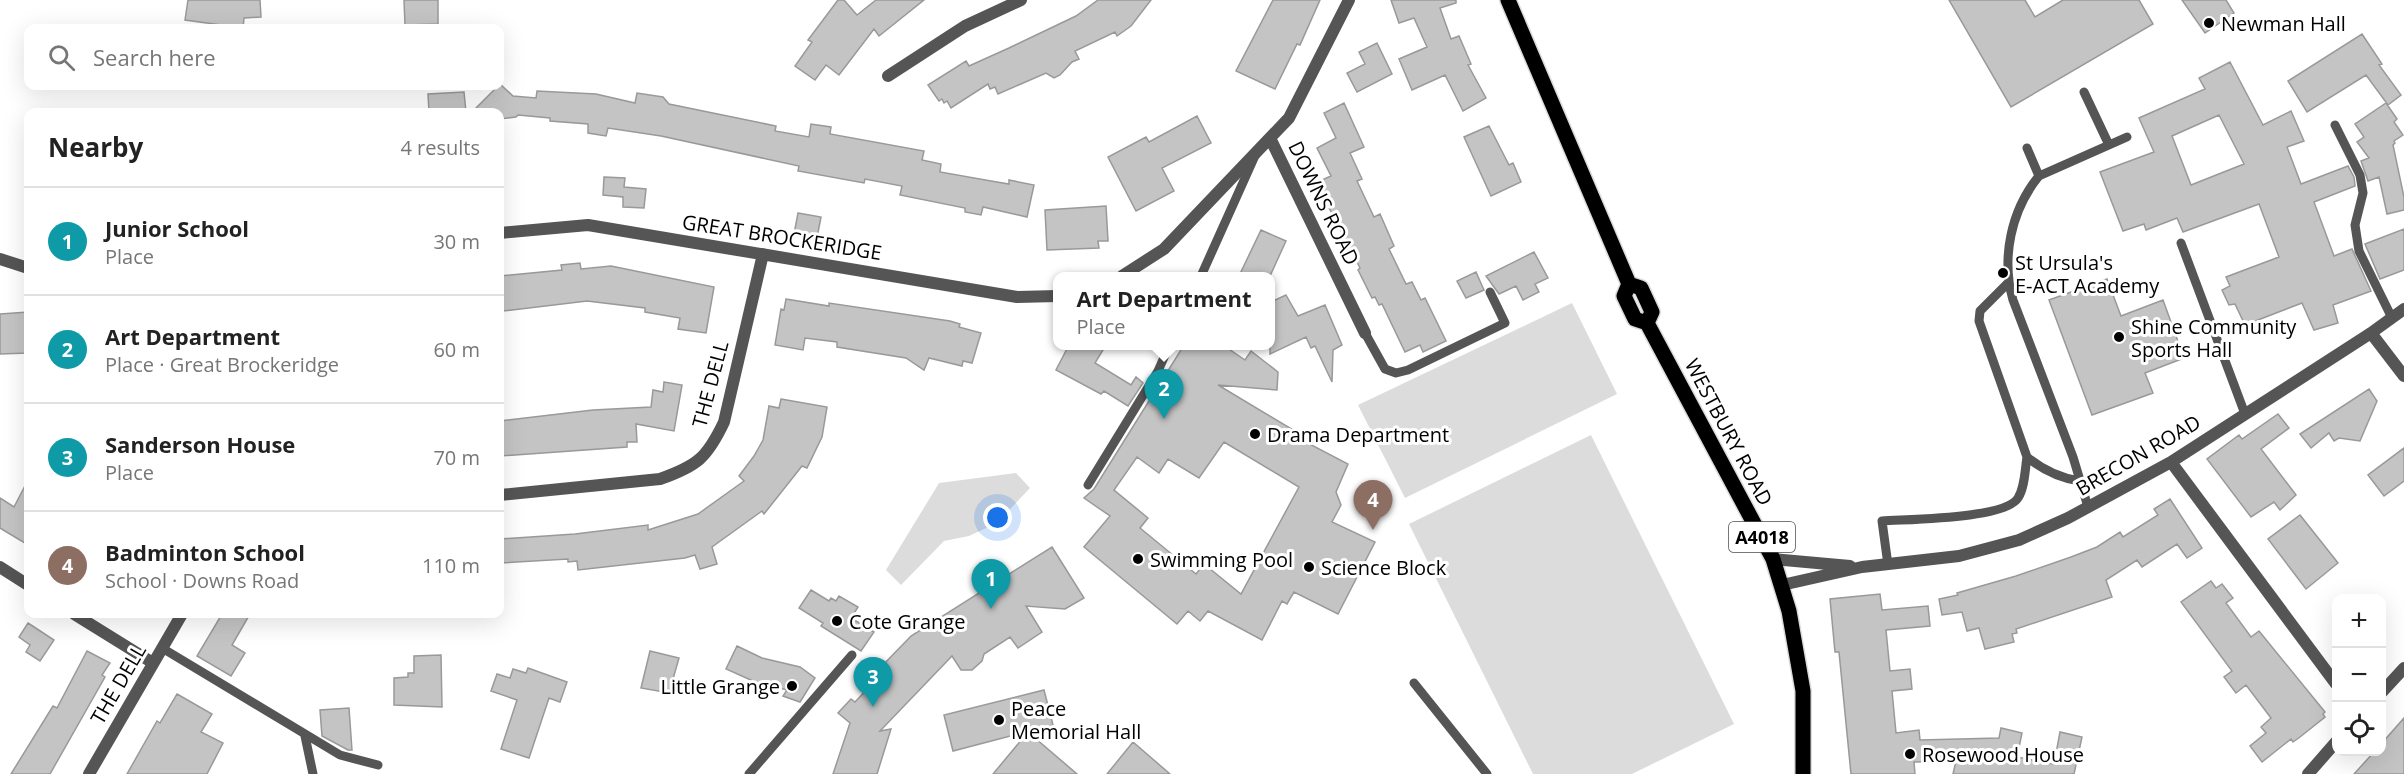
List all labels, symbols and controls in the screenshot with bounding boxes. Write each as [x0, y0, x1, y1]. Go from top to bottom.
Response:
place label: Newman Hall [2221, 10, 2346, 37]
marker: Newman Hall [2202, 16, 2216, 30]
search box [24, 24, 504, 90]
icon: search [45, 41, 78, 74]
text: Search here [93, 42, 216, 72]
text: Nearby [48, 129, 143, 165]
text: 4 results [400, 134, 480, 161]
street label: DOWNS ROAD [1282, 136, 1366, 270]
street label: GREAT BROCKERIDGE [680, 208, 884, 266]
text: Junior School [105, 213, 249, 243]
text: 1 [62, 228, 73, 255]
text: 30 m [433, 228, 480, 255]
text: Place [105, 243, 154, 270]
place label: St Ursula's E-ACT Academy [2015, 249, 2160, 299]
marker: St Ursula's E-ACT Academy [1996, 266, 2010, 280]
popup [1053, 272, 1275, 350]
text: Art Department [1076, 283, 1252, 313]
text: Place [1076, 313, 1125, 340]
place label: Shine Community Sports Hall [2131, 313, 2297, 363]
text: Art Department [105, 321, 280, 351]
marker: Shine Community Sports Hall [2112, 330, 2126, 344]
text: 2 [62, 336, 73, 363]
text: 60 m [433, 336, 480, 363]
street label: THE DELL [685, 338, 735, 430]
text: Place · Great Brockeridge [105, 351, 339, 378]
street label: WESTBURY ROAD [1679, 354, 1779, 510]
pin: 2 [1144, 370, 1184, 419]
street label: BRECON ROAD [2071, 408, 2205, 502]
place label: Drama Department [1267, 421, 1449, 448]
marker: Drama Department [1248, 427, 1262, 441]
text: Sanderson House [105, 429, 295, 459]
text: 3 [62, 444, 73, 471]
text: 70 m [433, 444, 480, 471]
text: Place [105, 459, 154, 486]
pin: 4 [1354, 480, 1392, 530]
your location [983, 503, 1012, 532]
road number: A4018 [1729, 522, 1795, 552]
text: Badminton School [105, 537, 305, 567]
place label: Swimming Pool [1150, 546, 1293, 573]
text: 4 [62, 552, 73, 579]
text: 110 m [422, 552, 480, 579]
marker: Swimming Pool [1131, 552, 1145, 566]
place label: Science Block [1321, 554, 1447, 581]
pin: 1 [972, 560, 1010, 609]
marker: Science Block [1302, 560, 1316, 574]
text: School · Downs Road [105, 567, 299, 594]
map controls [2332, 594, 2386, 756]
button: + [2332, 594, 2386, 648]
place label: Cote Grange [849, 608, 965, 635]
marker: Cote Grange [830, 614, 844, 628]
street label: THE DELL [84, 639, 152, 729]
button: − [2332, 648, 2386, 702]
pin: 3 [854, 658, 892, 707]
place label: Little Grange [661, 673, 780, 700]
marker: Little Grange [785, 679, 799, 693]
place label: Peace Memorial Hall [1011, 695, 1141, 745]
button: locate [2332, 702, 2386, 756]
marker: Peace Memorial Hall [992, 713, 1006, 727]
place label: Rosewood House [1922, 741, 2084, 768]
marker: Rosewood House [1903, 747, 1917, 761]

